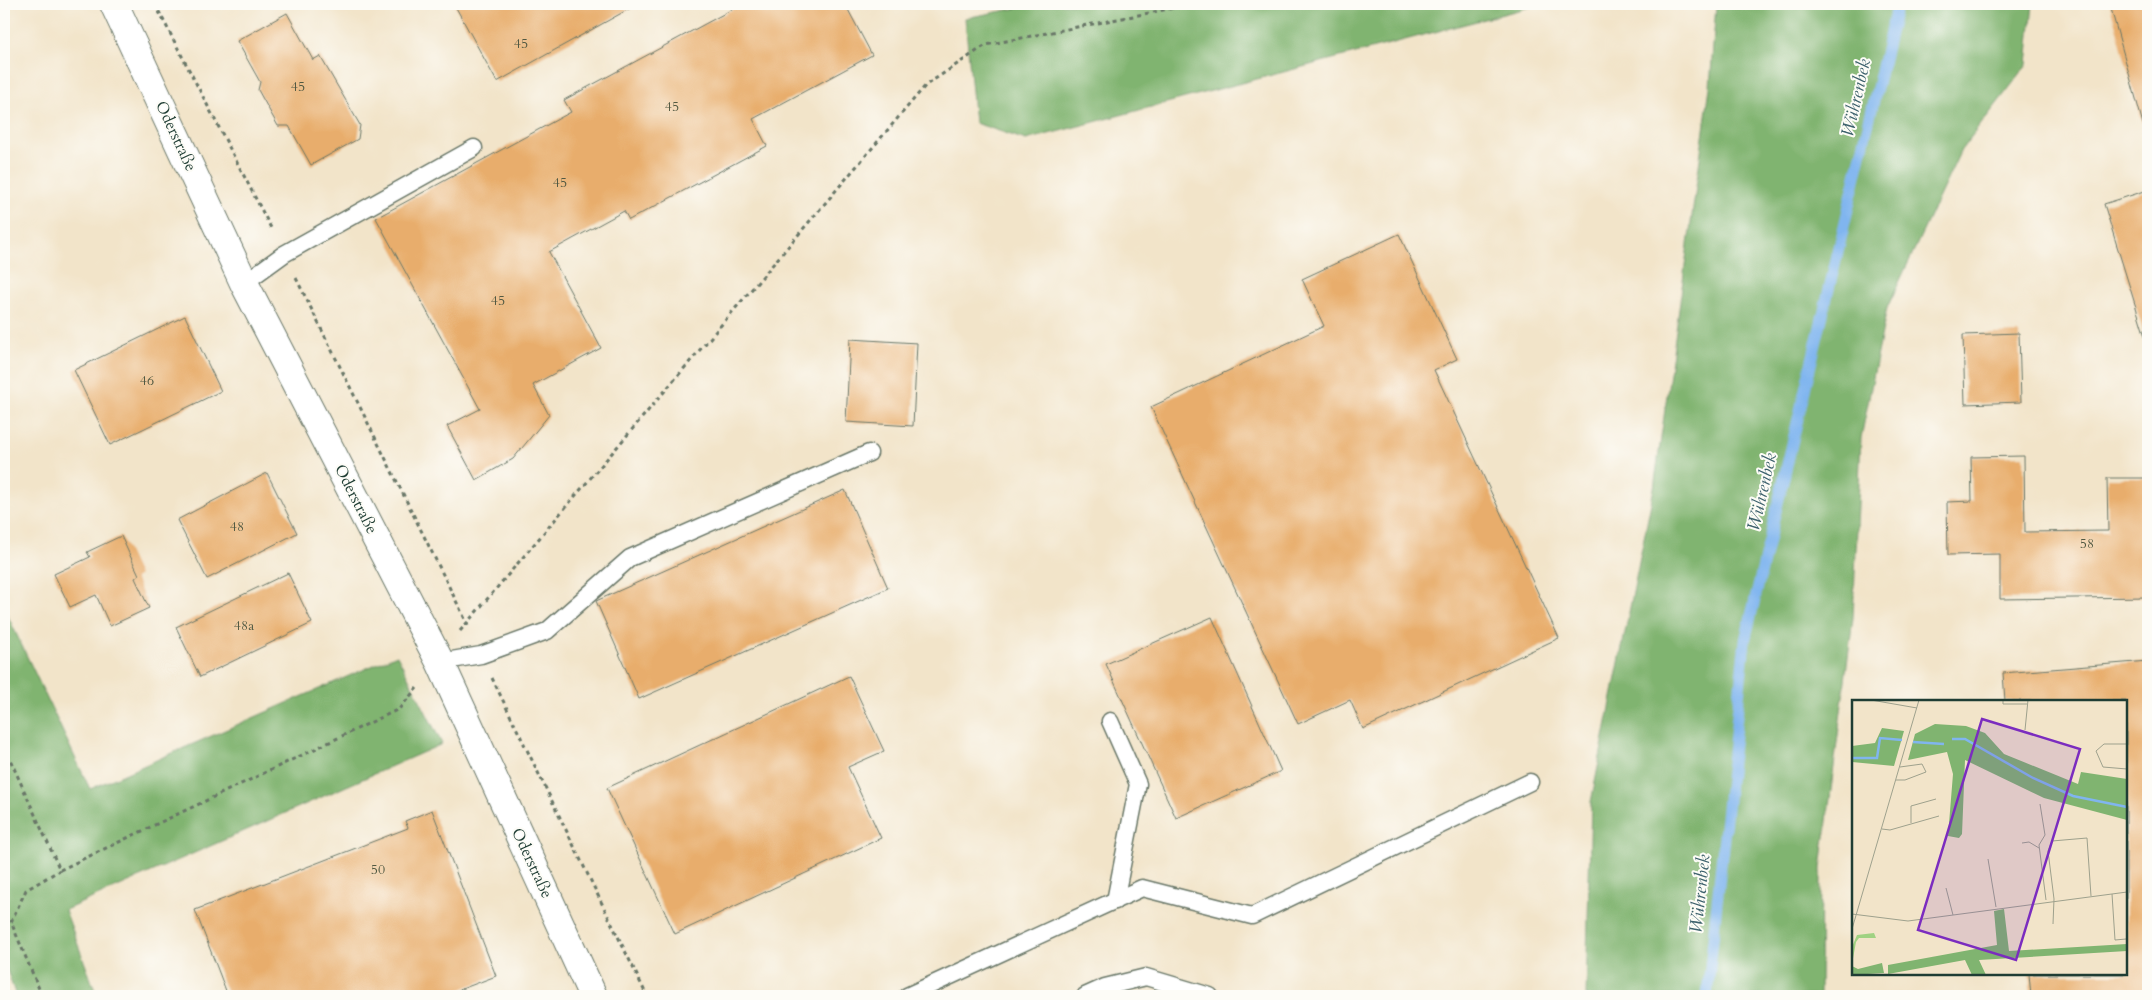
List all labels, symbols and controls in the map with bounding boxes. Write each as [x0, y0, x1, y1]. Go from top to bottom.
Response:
house number: 45 [514, 34, 528, 53]
water label: Wührenbek [1835, 56, 1877, 140]
house number: 45 [291, 77, 305, 96]
street label: Oderstraße [150, 97, 202, 175]
house number: 45 [665, 97, 679, 116]
house number: 45 [553, 173, 567, 192]
house number: 45 [491, 291, 505, 310]
house number: 46 [140, 371, 154, 390]
water label: Wührenbek [1741, 450, 1783, 534]
street label: Oderstraße [329, 460, 383, 538]
house number: 48 [230, 517, 244, 536]
house number: 58 [2080, 534, 2094, 553]
house number: 48a [234, 616, 254, 635]
inset map [1852, 700, 2127, 975]
street label: Oderstraße [506, 824, 558, 902]
water label: Wührenbek [1683, 853, 1717, 935]
house number: 50 [371, 860, 385, 879]

